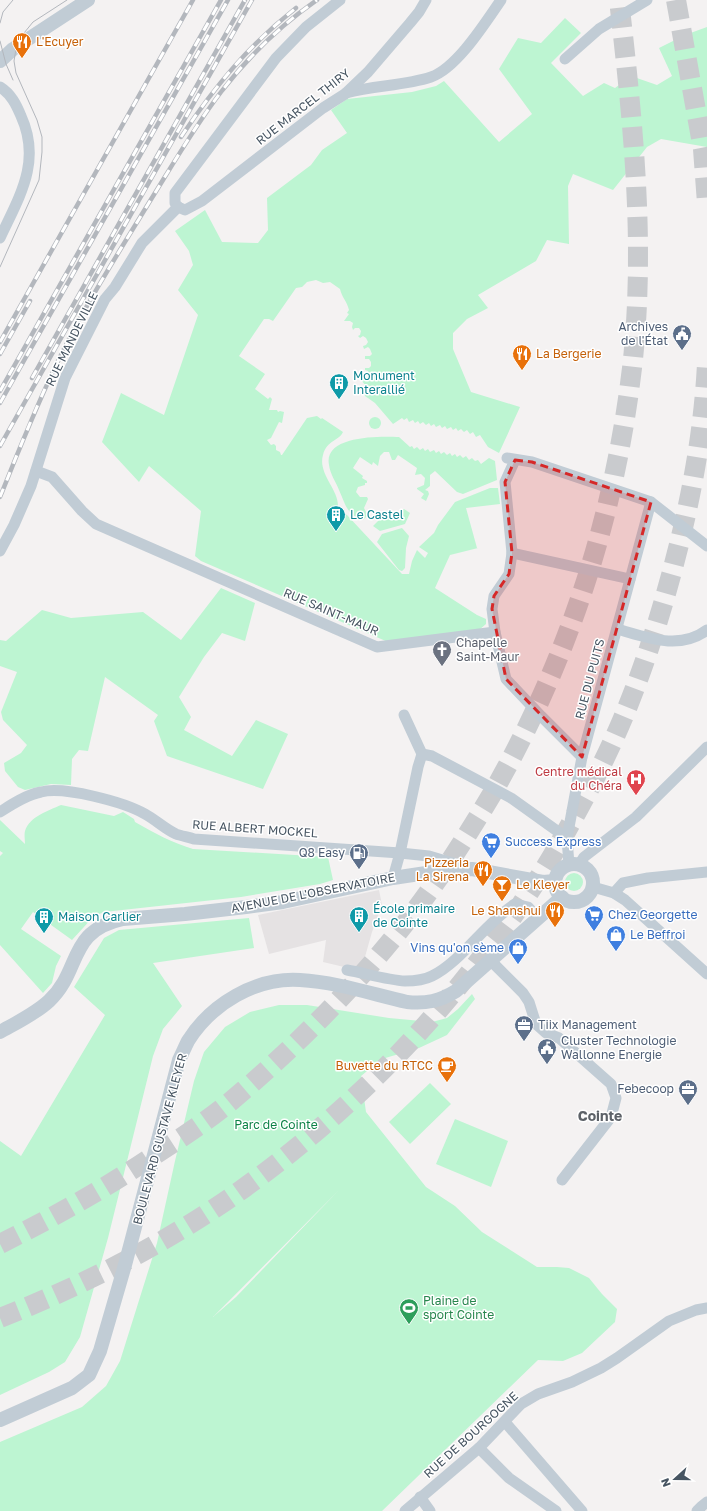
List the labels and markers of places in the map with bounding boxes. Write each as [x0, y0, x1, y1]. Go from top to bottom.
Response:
restaurant icon: L'Ecuyer [11, 31, 33, 59]
place label: L'Ecuyer [36, 34, 84, 49]
place label: Archives de l'État [618, 319, 668, 348]
public building icon: Archives de l'État [671, 323, 693, 351]
restaurant icon: La Bergerie [511, 343, 533, 371]
place label: La Bergerie [536, 346, 602, 361]
place label: Monument Interallié [353, 368, 415, 397]
building icon: Monument Interallié [328, 372, 350, 400]
building icon: Le Castel [325, 504, 347, 532]
place label: Le Castel [350, 507, 404, 522]
place label: Chapelle Saint-Maur [456, 635, 519, 664]
church icon: Chapelle Saint-Maur [431, 639, 453, 667]
place label: Centre médical du Chéra [535, 764, 622, 793]
hospital icon: Centre médical du Chéra [625, 768, 647, 796]
supermarket icon: Success Express [480, 831, 502, 859]
place label: Success Express [505, 834, 601, 849]
fuel station icon: Q8 Easy [348, 842, 370, 870]
place label: Q8 Easy [299, 845, 345, 860]
place label: Pizzeria La Sirena [416, 855, 469, 884]
restaurant icon: Pizzeria La Sirena [472, 859, 494, 887]
bar icon: Le Kleyer [491, 874, 513, 902]
place label: Le Kleyer [516, 877, 570, 892]
restaurant icon: Le Shanshui [544, 900, 566, 928]
place label: École primaire de Cointe [373, 901, 455, 930]
place label: Le Shanshui [471, 903, 541, 918]
supermarket icon: Chez Georgette [583, 904, 605, 932]
building icon: École primaire de Cointe [348, 905, 370, 933]
building icon: Maison Carlier [33, 906, 55, 934]
place label: Chez Georgette [608, 907, 698, 922]
place label: Maison Carlier [58, 909, 141, 924]
shop icon: Le Beffroi [605, 924, 627, 952]
place label: Le Beffroi [630, 927, 685, 942]
shop icon: Vins qu'on sème [507, 937, 529, 965]
place label: Vins qu'on sème [410, 940, 504, 955]
office icon: Tiix Management [513, 1014, 535, 1042]
place label: Tiix Management [538, 1017, 637, 1032]
place label: Cluster Technologie Wallonne Energie [561, 1033, 676, 1062]
public building icon: Cluster Technologie Wallonne Energie [536, 1037, 558, 1065]
cafe icon: Buvette du RTCC [436, 1055, 458, 1083]
place label: Buvette du RTCC [336, 1058, 433, 1073]
office icon: Febecoop [677, 1078, 699, 1106]
place label: Febecoop [617, 1081, 674, 1096]
place label: Plaine de sport Cointe [423, 1293, 494, 1322]
sports icon: Plaine de sport Cointe [398, 1297, 420, 1325]

